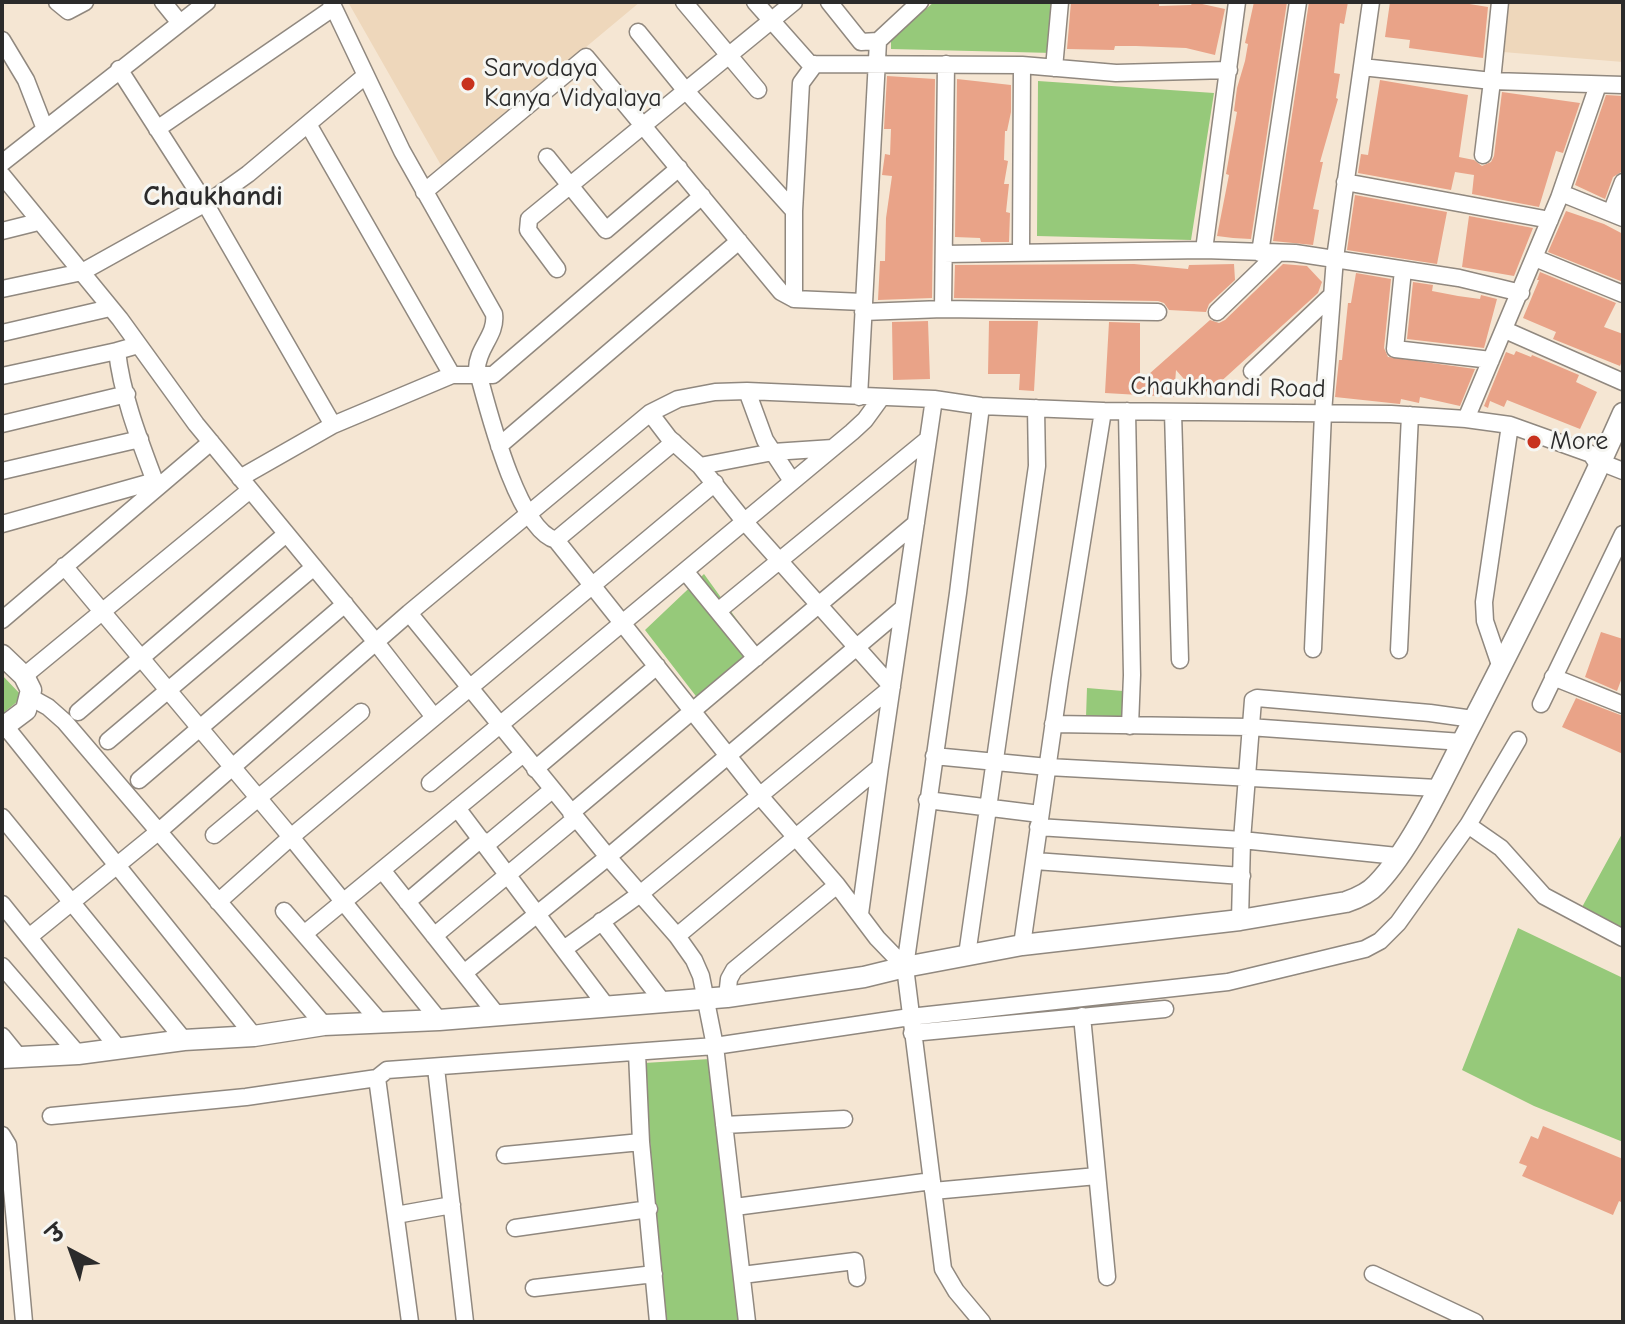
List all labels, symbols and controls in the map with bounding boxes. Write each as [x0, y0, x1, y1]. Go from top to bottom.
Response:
place label: Sarvodaya Kanya Vidyalaya [484, 53, 662, 114]
marker: Sarvodaya Kanya Vidyalaya [459, 75, 477, 93]
district label: Chaukhandi [143, 180, 283, 214]
street label: Chaukhandi Road [1130, 371, 1326, 405]
place label: More [1550, 426, 1608, 458]
marker: More [1525, 433, 1543, 451]
north arrow [32, 1212, 112, 1292]
text: उ [42, 1219, 70, 1249]

